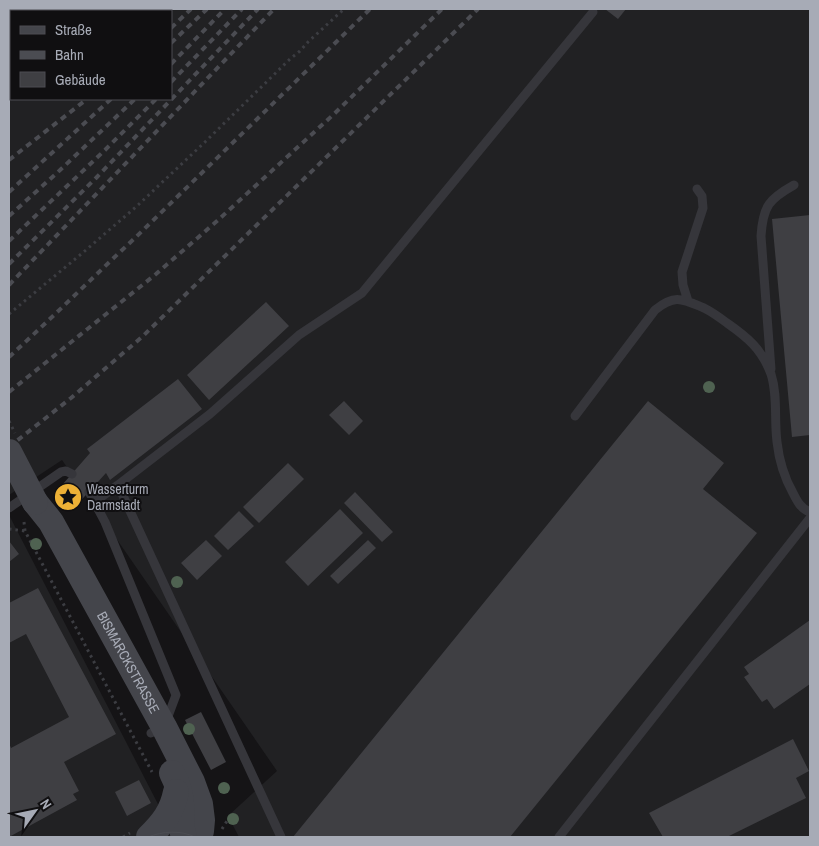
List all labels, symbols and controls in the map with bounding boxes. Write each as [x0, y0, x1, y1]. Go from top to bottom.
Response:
legend [10, 10, 172, 100]
text: Straße [55, 19, 92, 40]
text: Bahn [55, 44, 84, 65]
text: Gebäude [55, 69, 106, 90]
place label: Wasserturm Darmstadt [87, 480, 148, 514]
place icon: Wasserturm Darmstadt [53, 482, 83, 512]
street label: BISMARCKSTRASSE [93, 608, 164, 717]
north arrow [10, 786, 60, 836]
text: N [36, 796, 56, 812]

